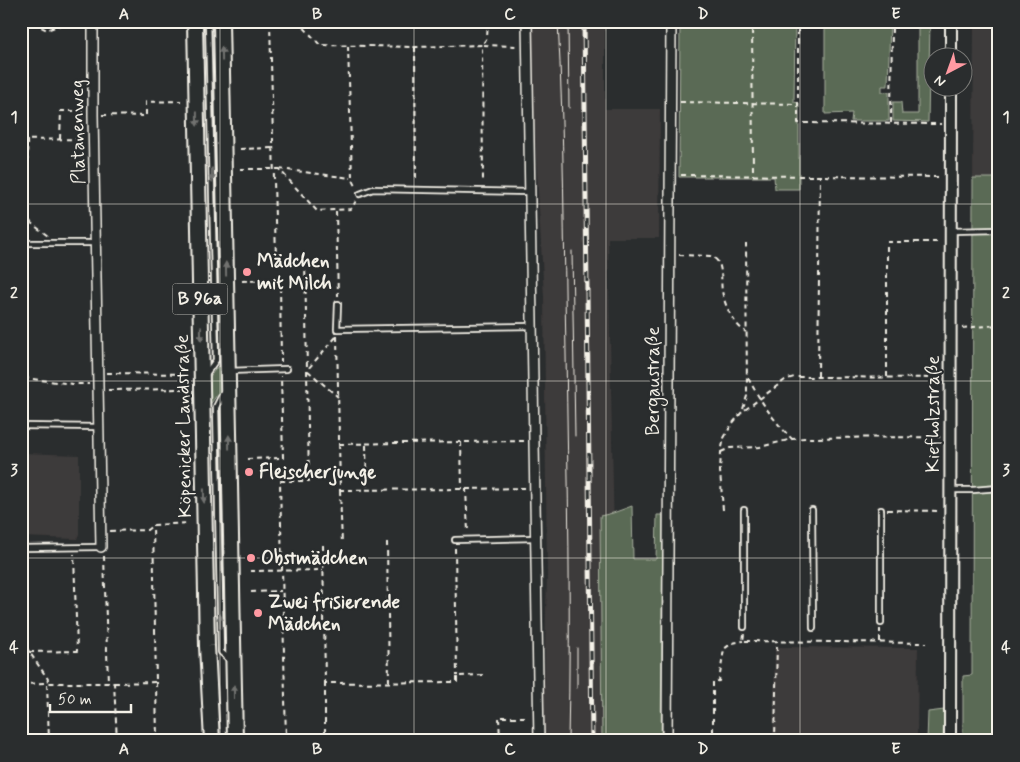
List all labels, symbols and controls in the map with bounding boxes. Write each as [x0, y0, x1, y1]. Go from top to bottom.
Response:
text: A [119, 4, 129, 25]
text: B [312, 4, 322, 25]
text: C [504, 4, 516, 25]
text: D [697, 4, 709, 25]
text: E [891, 4, 901, 25]
one-way arrow [218, 46, 226, 62]
north arrow [922, 48, 972, 98]
text: N [931, 71, 950, 91]
street label: Platanenweg [65, 79, 92, 185]
text: 1 [10, 107, 18, 128]
text: 1 [1002, 107, 1010, 128]
one-way arrow [193, 111, 201, 127]
one-way arrow [208, 167, 216, 183]
place label: Mädchen mit Milch [257, 249, 332, 296]
one-way arrow [222, 261, 230, 277]
marker: Mädchen mit Milch [241, 266, 253, 278]
text: 2 [10, 283, 18, 304]
text: 2 [1002, 283, 1010, 304]
road number: B 96a [172, 284, 228, 314]
one-way arrow [197, 326, 205, 342]
street label: Bergaustraße [641, 326, 668, 436]
street label: Köpenicker Landstraße [170, 334, 198, 518]
street label: Kiefholzstraße [921, 356, 946, 472]
one-way arrow [225, 434, 233, 450]
text: 3 [10, 460, 18, 481]
place label: Fleischerjunge [259, 460, 376, 486]
text: 3 [1002, 460, 1010, 481]
marker: Fleischerjunge [243, 466, 255, 478]
one-way arrow [200, 488, 208, 504]
place label: Obstmädchen [261, 546, 368, 571]
marker: Obstmädchen [245, 552, 257, 564]
place label: Zwei frisierende Mädchen [268, 590, 400, 637]
marker: Zwei frisierende Mädchen [252, 607, 264, 619]
one-way arrow [216, 613, 224, 629]
text: 4 [9, 637, 19, 658]
text: 4 [1001, 637, 1011, 658]
scale bar [50, 682, 131, 714]
one-way arrow [230, 684, 238, 700]
text: 50 m [58, 690, 92, 710]
text: A [119, 739, 129, 760]
text: B [312, 739, 322, 760]
text: C [504, 739, 516, 760]
text: D [697, 739, 709, 760]
text: E [891, 739, 901, 760]

